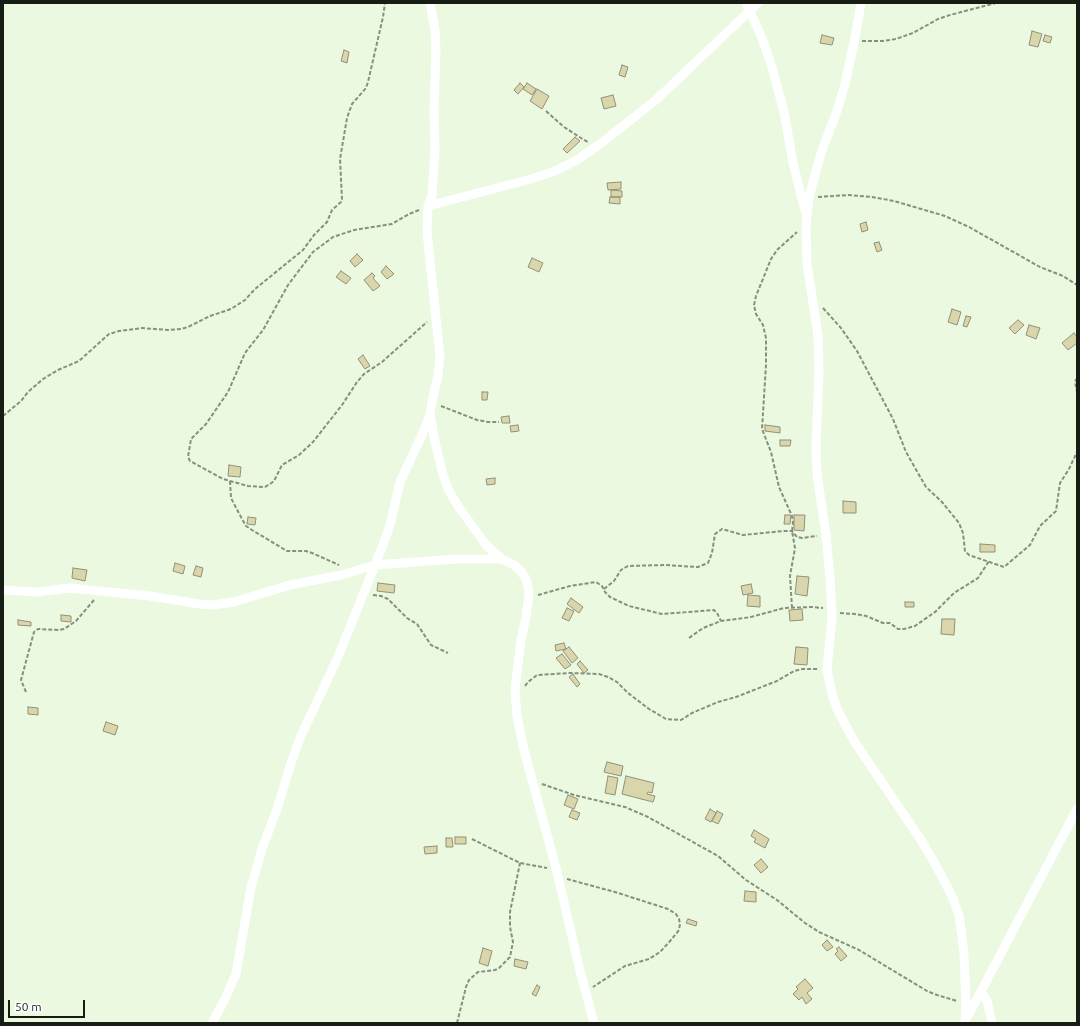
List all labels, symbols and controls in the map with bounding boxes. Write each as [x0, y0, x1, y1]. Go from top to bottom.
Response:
scale bar [10, 992, 87, 1018]
text: 50 m [15, 1000, 42, 1013]

